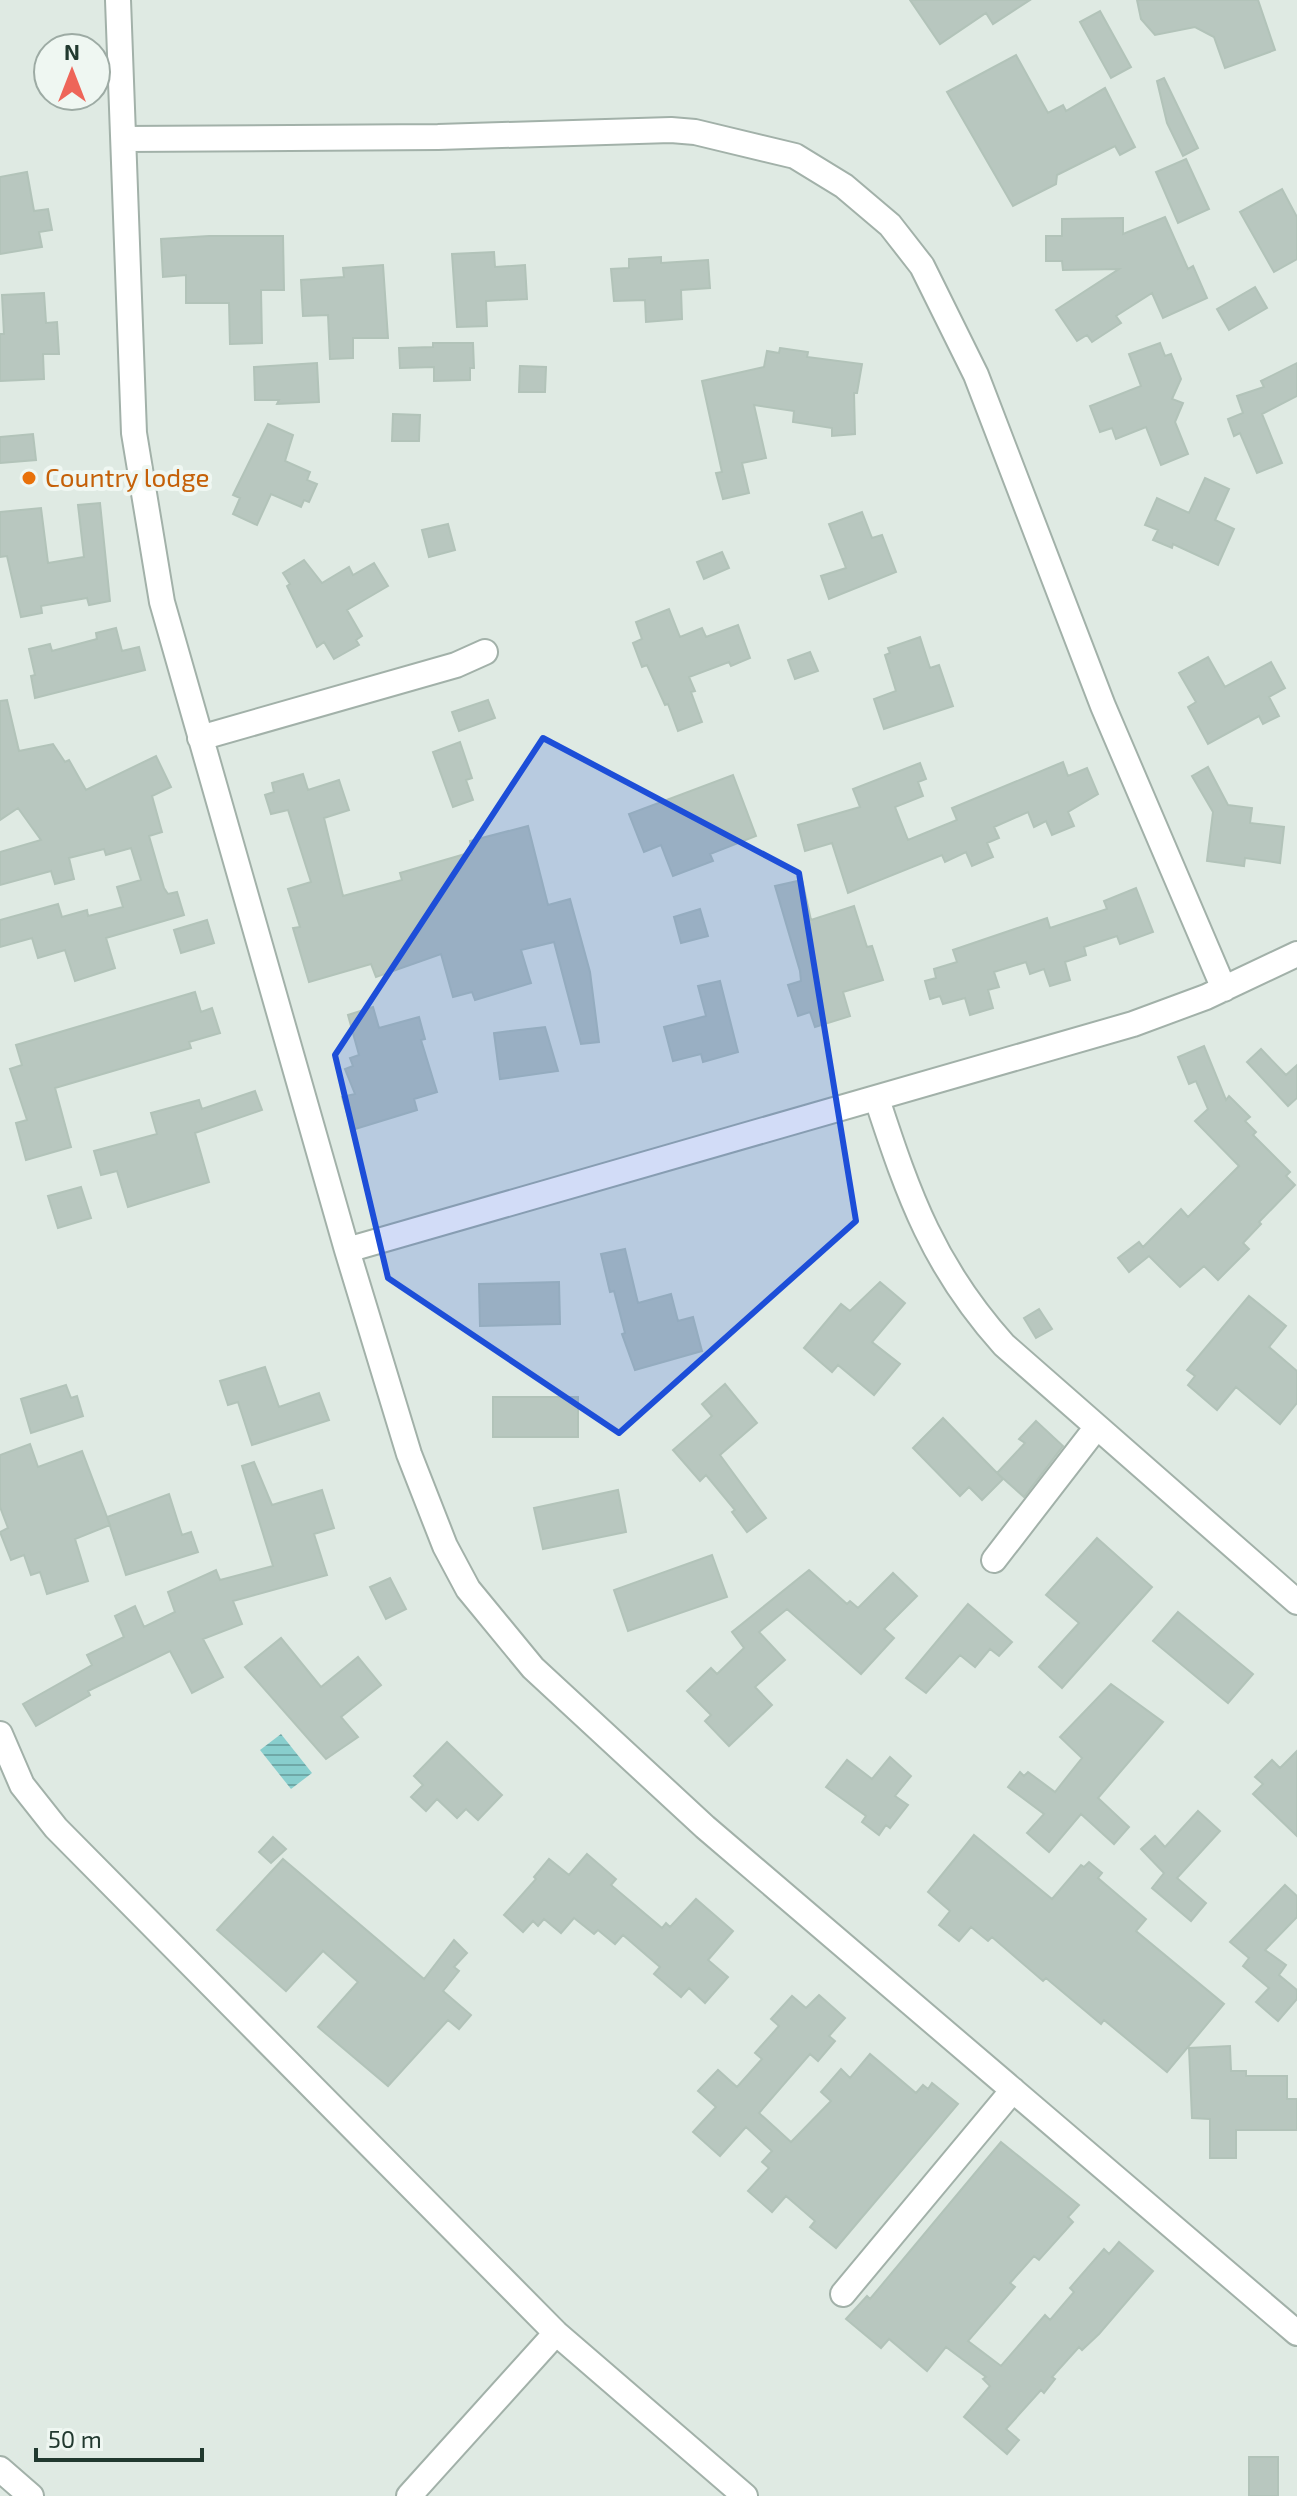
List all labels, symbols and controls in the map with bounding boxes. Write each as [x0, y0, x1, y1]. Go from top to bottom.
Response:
north arrow [32, 32, 112, 112]
text: N [64, 38, 80, 64]
place label: Country lodge [45, 461, 210, 492]
marker: Country lodge [20, 469, 38, 487]
scale bar [36, 2412, 202, 2462]
text: 50 m [48, 2424, 102, 2453]

